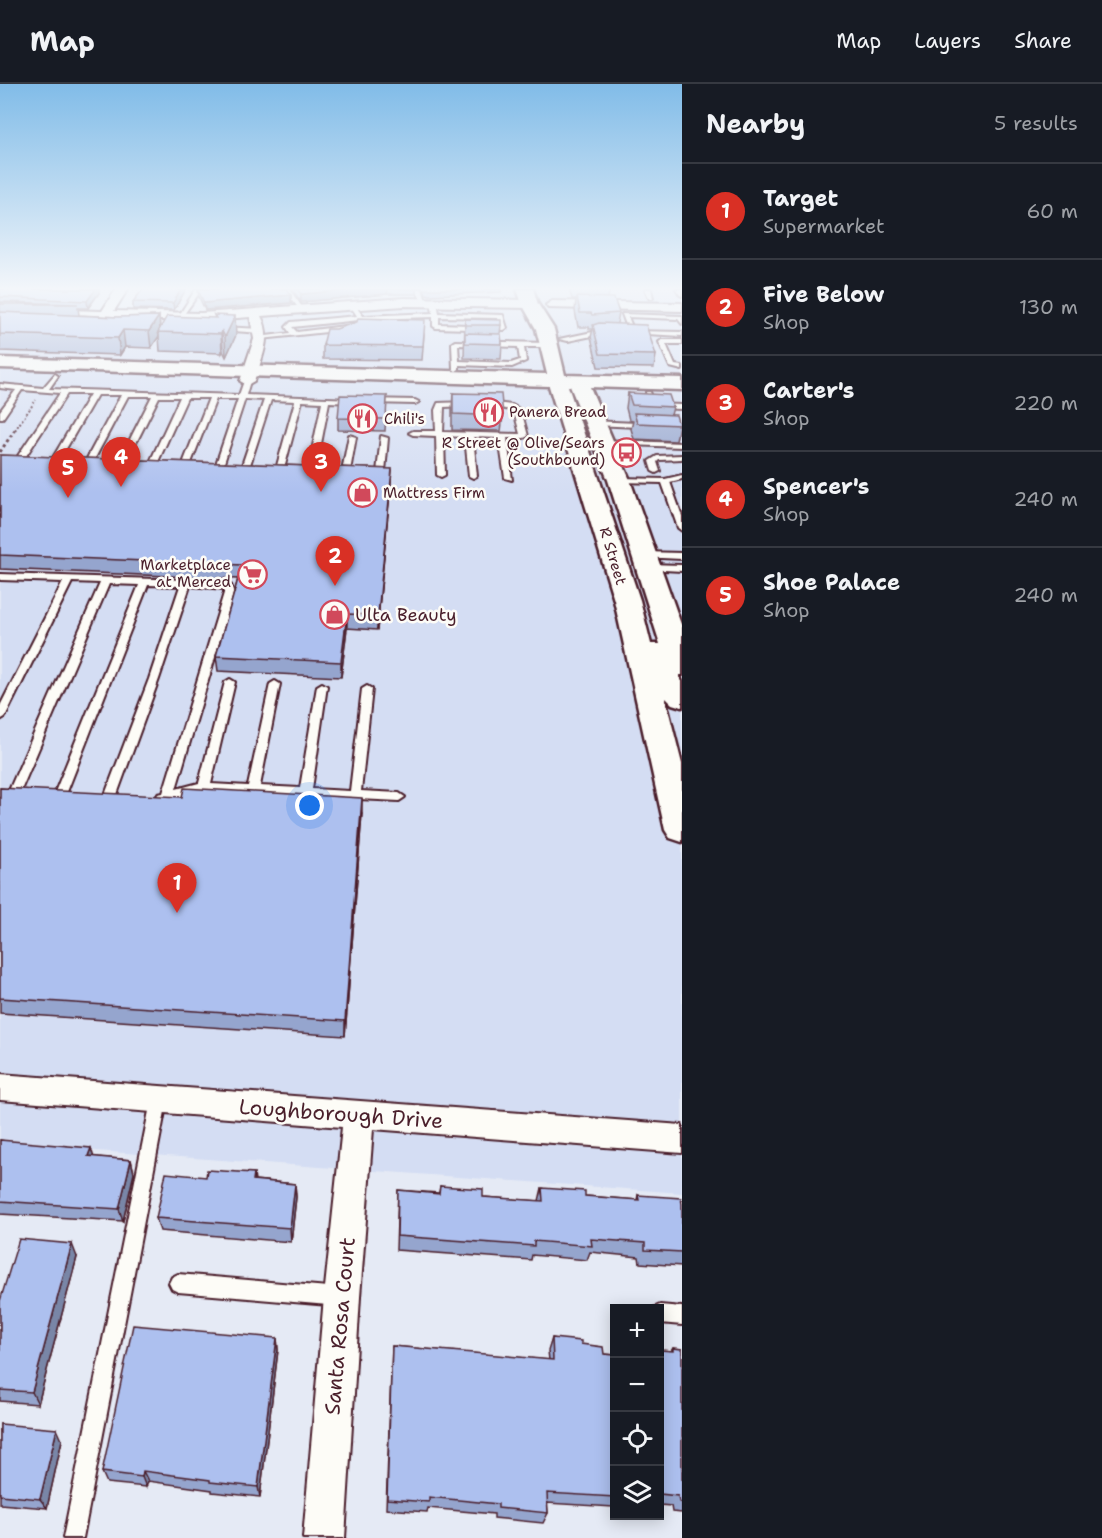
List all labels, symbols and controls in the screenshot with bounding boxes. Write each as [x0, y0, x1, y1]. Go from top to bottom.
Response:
text: Map [30, 22, 95, 60]
text: Map [836, 27, 881, 55]
text: Layers [914, 27, 981, 55]
text: Share [1014, 27, 1072, 55]
text: Nearby [706, 106, 805, 141]
text: 5 results [994, 110, 1078, 136]
text: Target [763, 184, 838, 213]
text: 1 [721, 198, 730, 224]
text: 60 m [1026, 198, 1078, 224]
text: Supermarket [763, 213, 885, 239]
text: Five Below [763, 280, 884, 309]
text: 2 [719, 294, 733, 320]
text: 130 m [1019, 294, 1078, 320]
text: Shop [763, 309, 810, 335]
text: Carter's [763, 376, 854, 405]
text: 3 [719, 390, 733, 416]
text: 220 m [1014, 390, 1078, 416]
restaurant icon: Panera Bread [472, 396, 504, 428]
place label: Panera Bread [509, 402, 607, 422]
restaurant icon: Chili's [347, 403, 379, 435]
text: Shop [763, 405, 810, 431]
place label: Chili's [384, 409, 425, 429]
place label: R Street @ Olive/Sears (Southbound) [442, 433, 605, 470]
bus stop icon: R Street @ Olive/Sears (Southbound) [610, 436, 642, 468]
pin: 4 [102, 438, 140, 487]
pin: 3 [302, 442, 340, 492]
pin: 5 [48, 448, 88, 498]
text: Spencer's [763, 472, 869, 501]
shop icon: Mattress Firm [346, 477, 378, 509]
place label: Mattress Firm [383, 483, 485, 503]
text: 4 [719, 486, 733, 512]
text: 240 m [1013, 486, 1078, 512]
text: Shop [763, 501, 810, 527]
street label: R Street [595, 525, 631, 587]
pin: 2 [316, 536, 354, 586]
place label: Marketplace at Merced [140, 555, 231, 592]
supermarket icon: Marketplace at Merced [236, 558, 268, 590]
text: Shoe Palace [763, 568, 900, 597]
text: 5 [719, 582, 732, 608]
text: 240 m [1013, 582, 1078, 608]
text: Shop [763, 597, 810, 623]
shop icon: Ulta Beauty [318, 599, 350, 631]
place label: Ulta Beauty [355, 603, 457, 627]
your location [295, 791, 324, 820]
pin: 1 [158, 864, 196, 913]
street label: Loughborough Drive [238, 1093, 444, 1135]
street label: Santa Rosa Court [318, 1236, 362, 1416]
map controls [610, 1304, 664, 1520]
button: + [610, 1304, 664, 1358]
button: − [610, 1358, 664, 1412]
button: locate [610, 1412, 664, 1466]
button: layers [610, 1466, 664, 1520]

